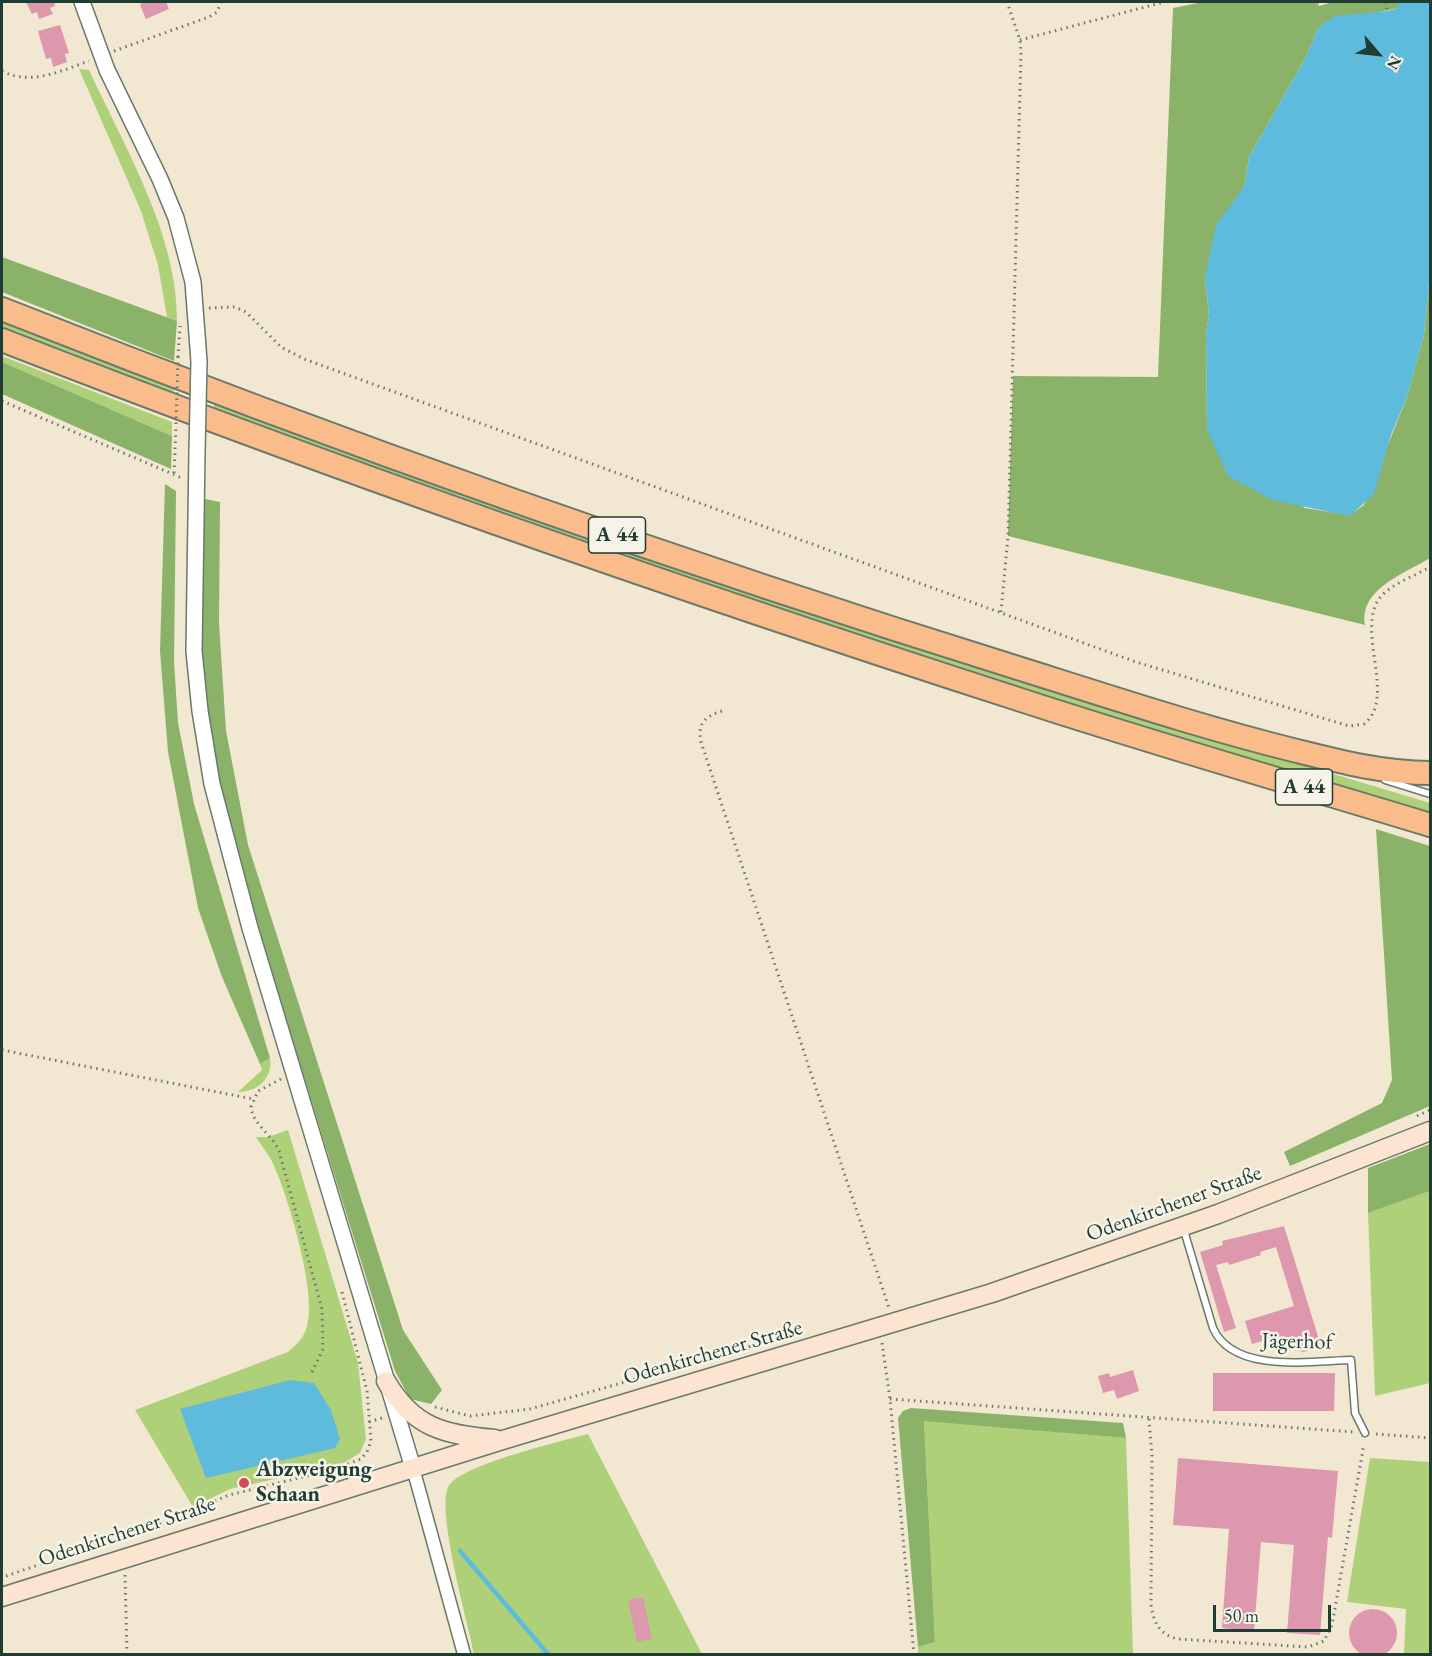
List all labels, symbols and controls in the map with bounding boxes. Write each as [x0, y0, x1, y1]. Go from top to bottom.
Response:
north arrow [1348, 24, 1408, 84]
text: N [1382, 52, 1407, 73]
road number: A 44 [588, 517, 646, 553]
road number: A 44 [1276, 769, 1332, 805]
street label: Odenkirchener Straße [1083, 1160, 1265, 1248]
street label: Odenkirchener Straße [620, 1315, 806, 1391]
street label: Jägerhof [1261, 1328, 1333, 1356]
place label: Abzweigung Schaan [256, 1457, 372, 1508]
marker: Abzweigung Schaan [237, 1476, 251, 1490]
street label: Odenkirchener Straße [35, 1491, 219, 1573]
scale bar [1216, 1593, 1334, 1631]
text: 50 m [1224, 1604, 1259, 1627]

